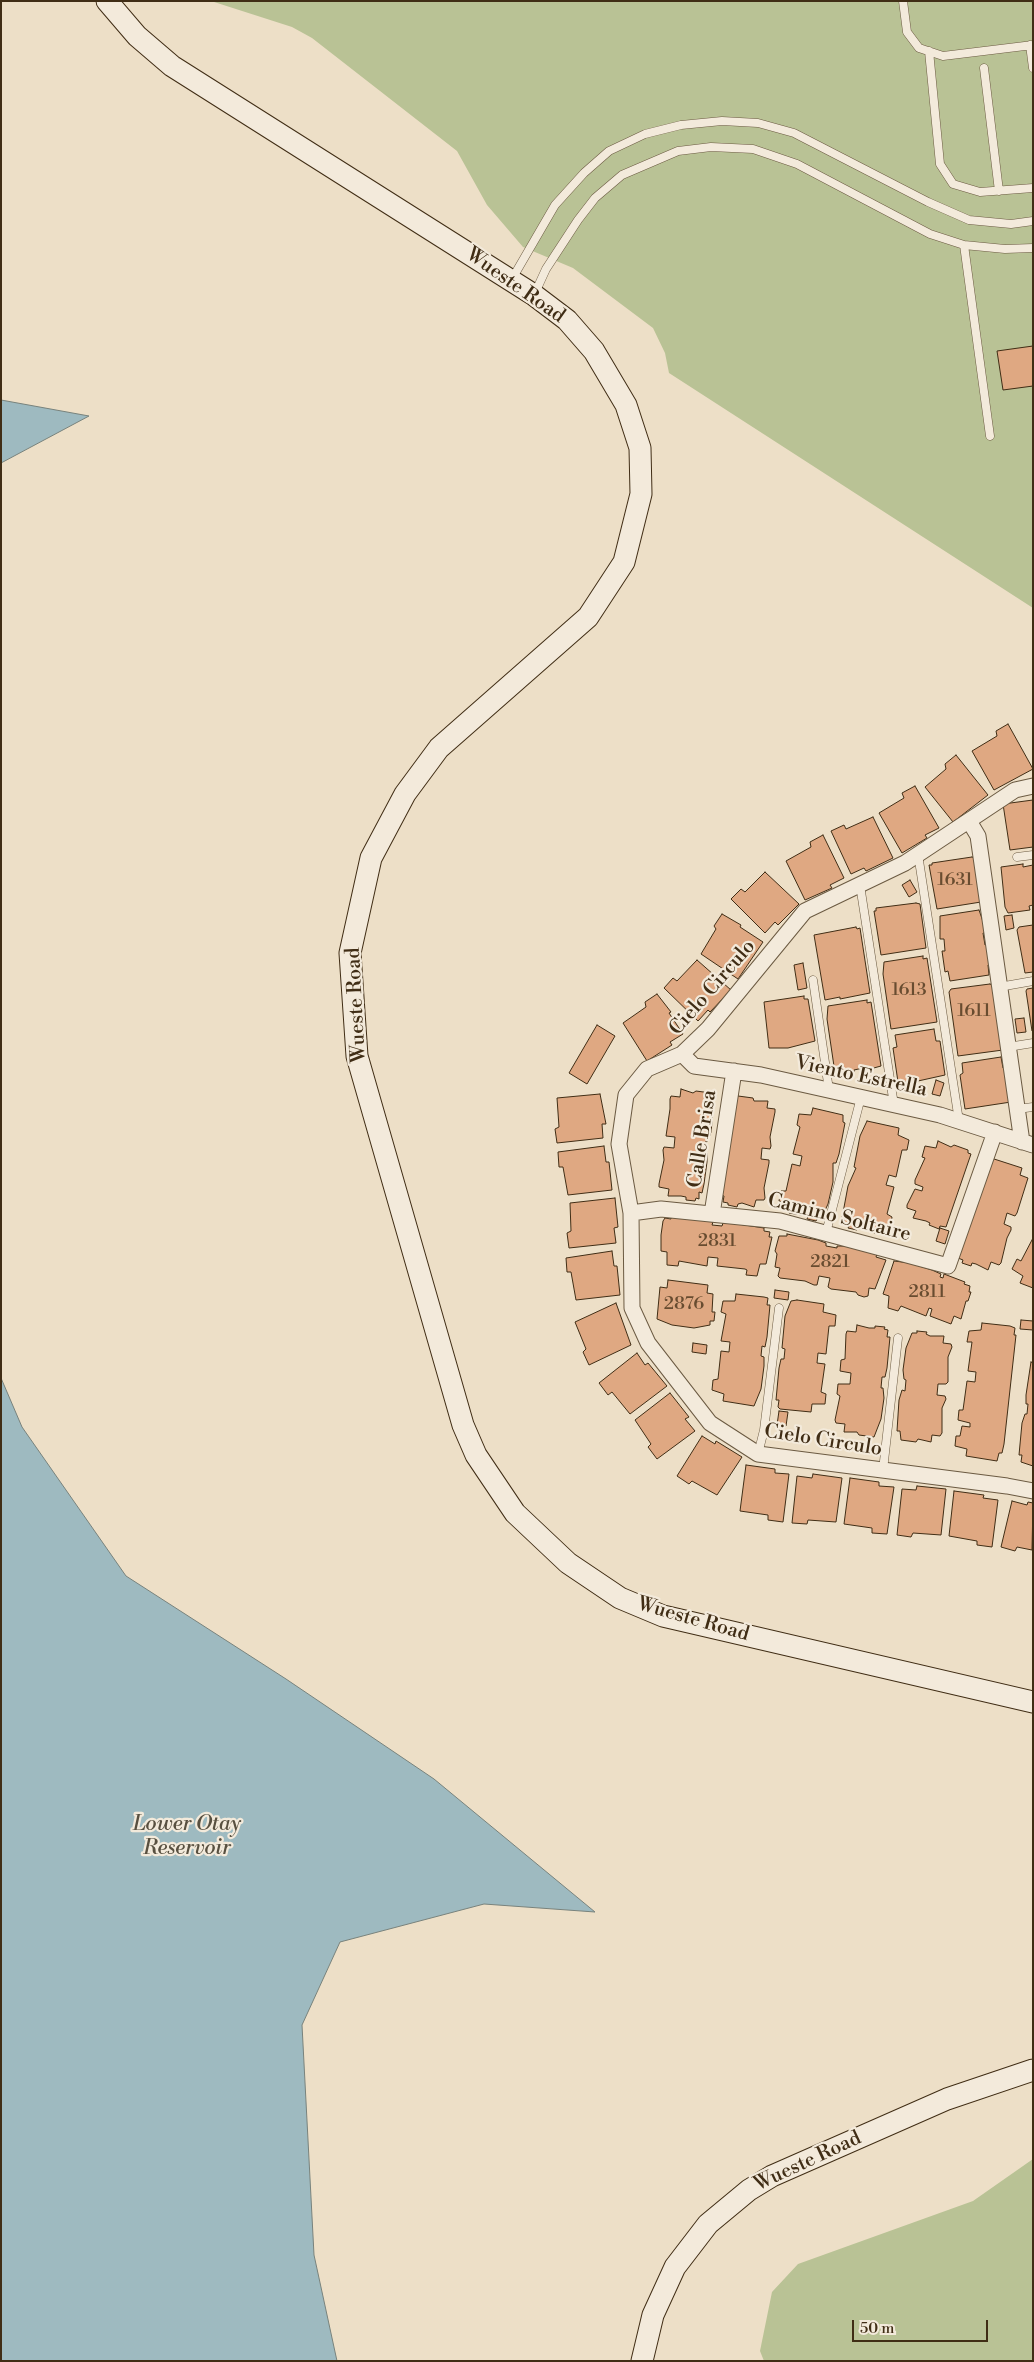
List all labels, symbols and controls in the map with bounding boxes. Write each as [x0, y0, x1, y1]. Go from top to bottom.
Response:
street label: Wueste Road [461, 243, 569, 329]
house number: 1631 [937, 870, 973, 892]
street label: Cielo Circulo [665, 935, 761, 1041]
street label: Wueste Road [342, 947, 372, 1063]
house number: 1613 [891, 980, 927, 1002]
house number: 1611 [957, 1001, 991, 1023]
street label: Viento Estrella [793, 1051, 929, 1103]
street label: Calle Brisa [683, 1088, 723, 1190]
street label: Camino Soltaire [765, 1189, 913, 1247]
house number: 2831 [698, 1231, 736, 1253]
house number: 2821 [810, 1252, 850, 1274]
house number: 2811 [908, 1282, 946, 1304]
house number: 2876 [664, 1294, 704, 1316]
street label: Cielo Circulo [762, 1420, 884, 1462]
street label: Wueste Road [634, 1593, 752, 1647]
water label: Lower Otay Reservoir [133, 1812, 241, 1862]
street label: Wueste Road [751, 2127, 865, 2197]
scale bar [854, 2310, 990, 2342]
text: 50 m [860, 2319, 894, 2338]

